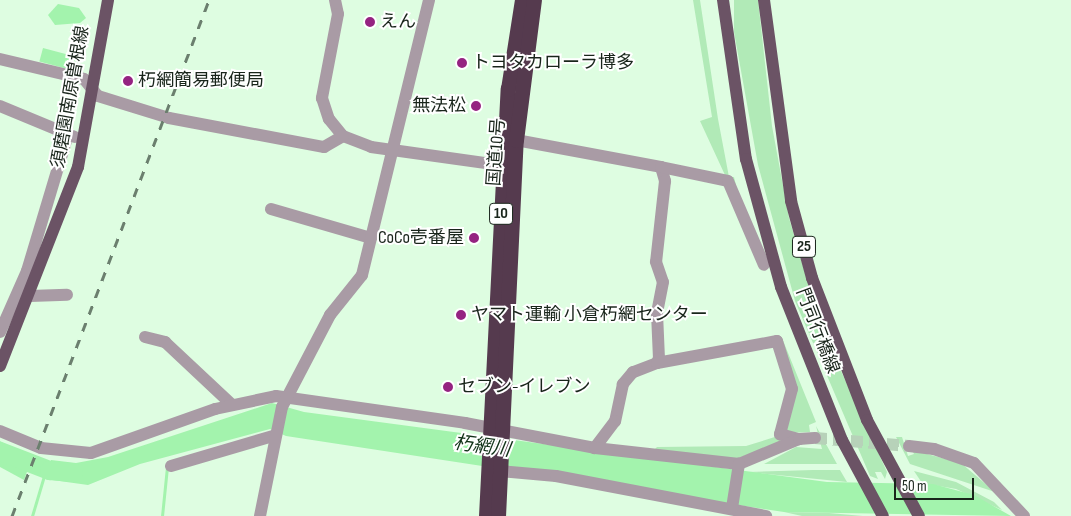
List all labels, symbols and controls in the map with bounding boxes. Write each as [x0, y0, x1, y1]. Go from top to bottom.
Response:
place label: えん [380, 11, 416, 33]
marker: えん [364, 16, 376, 28]
street label: 須磨園南原曽根線 [48, 24, 94, 170]
place label: トヨタカローラ博多 [472, 52, 634, 74]
marker: トヨタカローラ博多 [456, 57, 468, 69]
place label: 朽網簡易郵便局 [138, 70, 264, 92]
marker: 朽網簡易郵便局 [122, 75, 134, 87]
place label: 無法松 [412, 95, 466, 117]
marker: 無法松 [470, 100, 482, 112]
street label: 国道10号 [484, 117, 510, 187]
road number: 10 [488, 200, 514, 228]
place label: CoCo壱番屋 [378, 227, 464, 249]
marker: CoCo壱番屋 [468, 232, 480, 244]
road number: 25 [792, 233, 816, 260]
street label: 門司行橋線 [791, 285, 843, 377]
place label: ヤマト運輸 小倉朽網センター [471, 304, 708, 326]
marker: ヤマト運輸 小倉朽網センター [455, 309, 467, 321]
place label: セブン-イレブン [458, 376, 591, 398]
marker: セブン-イレブン [442, 381, 454, 393]
water label: 朽網川 [452, 432, 512, 462]
scale bar [896, 468, 976, 500]
text: 50 m [902, 477, 927, 496]

